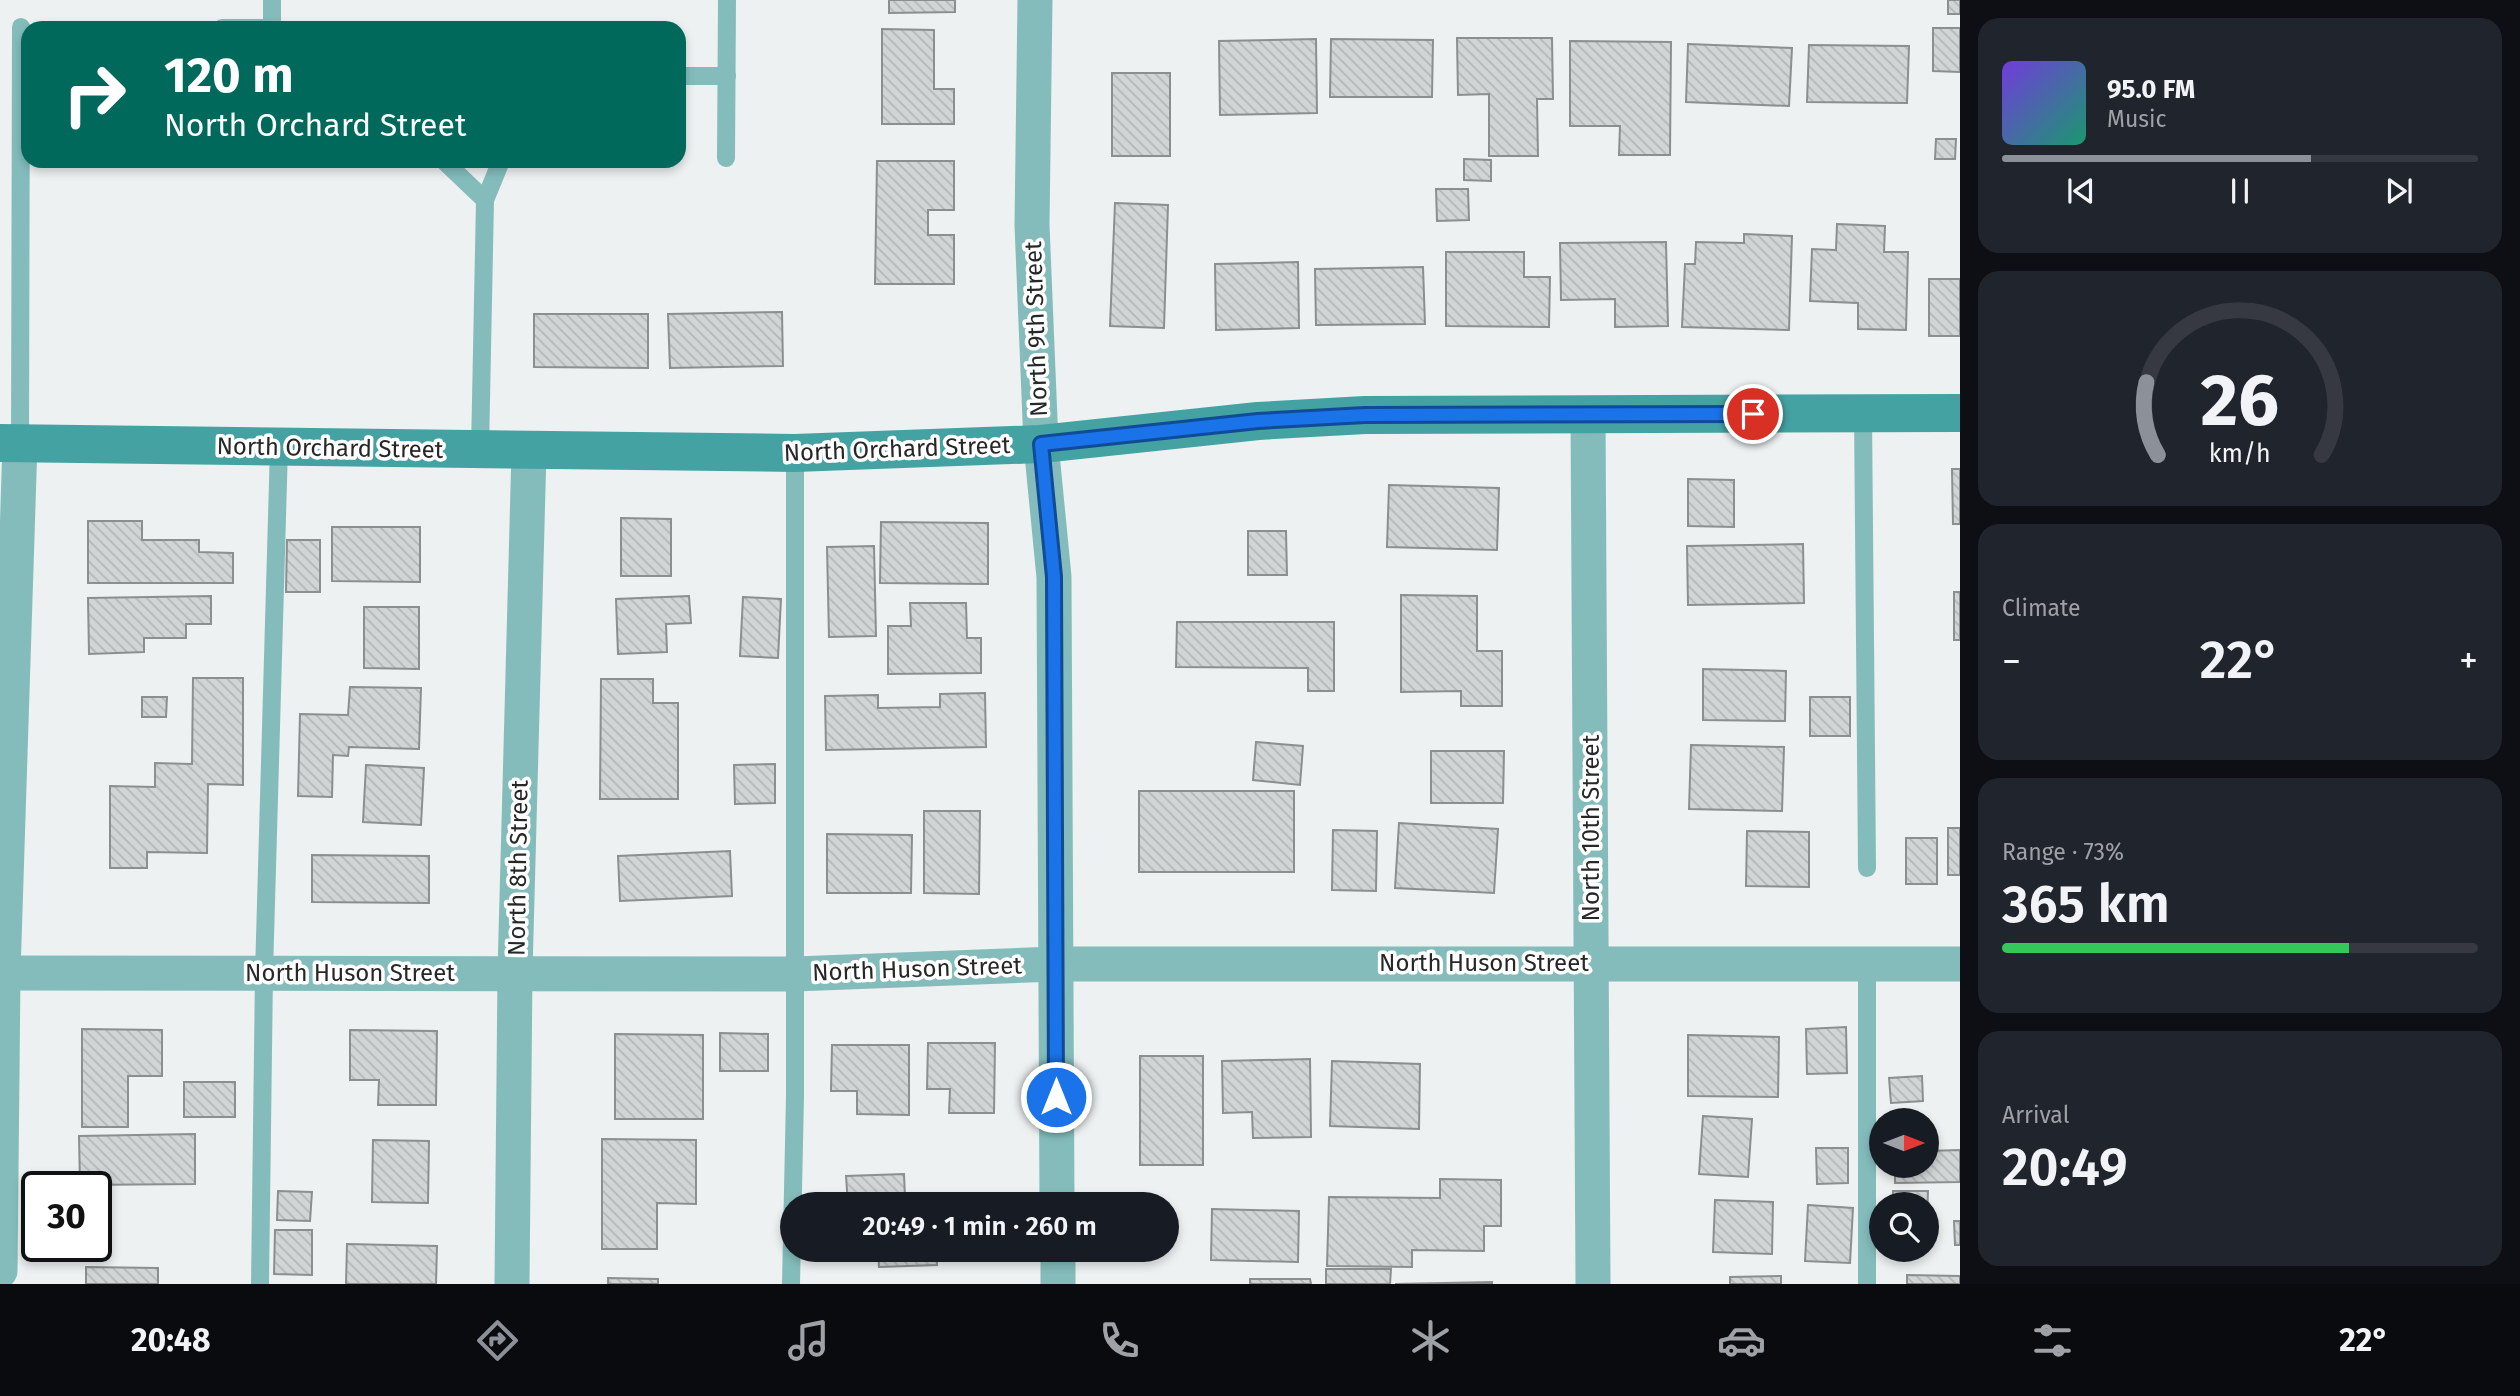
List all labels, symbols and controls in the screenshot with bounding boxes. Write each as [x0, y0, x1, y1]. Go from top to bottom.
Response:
text: 120 m [164, 46, 294, 105]
icon: right [49, 49, 140, 140]
text: 95.0 FM [2107, 74, 2195, 105]
text: Music [2107, 105, 2167, 133]
text: North Orchard Street [164, 106, 467, 144]
icon: previous [2062, 172, 2100, 210]
icon: pause [2221, 172, 2259, 210]
icon: next [2380, 172, 2418, 210]
street label: North 9th Street [1019, 240, 1053, 417]
text: 26 [2201, 357, 2279, 444]
pin [1723, 384, 1783, 444]
icon: arrive [1734, 395, 1772, 433]
street label: North Orchard Street [783, 431, 1011, 467]
street label: North Orchard Street [216, 432, 444, 464]
text: km/h [2209, 439, 2271, 469]
text: Climate [2002, 594, 2081, 622]
text: 22° [2200, 629, 2280, 692]
text: − [2002, 638, 2021, 684]
text: + [2459, 638, 2478, 684]
street label: North 10th Street [1577, 734, 1605, 921]
street label: North 8th Street [502, 779, 534, 956]
text: Range · 73% [2002, 838, 2124, 866]
text: 365 km [2002, 873, 2170, 936]
street label: North Huson Street [1379, 949, 1589, 977]
street label: North Huson Street [812, 951, 1023, 987]
street label: North Huson Street [245, 959, 455, 987]
position arrow [1019, 1060, 1093, 1134]
text: Arrival [2002, 1101, 2069, 1129]
north arrow [1869, 1108, 1939, 1178]
map controls [1869, 1108, 1939, 1262]
text: 20:49 [2002, 1136, 2128, 1199]
speed limit sign: 30 [21, 1171, 112, 1262]
button: search [1869, 1192, 1939, 1262]
text: 20:49 · 1 min · 260 m [862, 1211, 1097, 1242]
icon: directions [473, 1316, 522, 1365]
icon: music [784, 1316, 833, 1365]
icon: phone [1095, 1316, 1144, 1365]
icon: climate [1406, 1316, 1455, 1365]
icon: car [1717, 1316, 1766, 1365]
icon: filters [2028, 1316, 2077, 1365]
text: 20:48 [131, 1321, 211, 1359]
text: 22° [2339, 1321, 2389, 1359]

